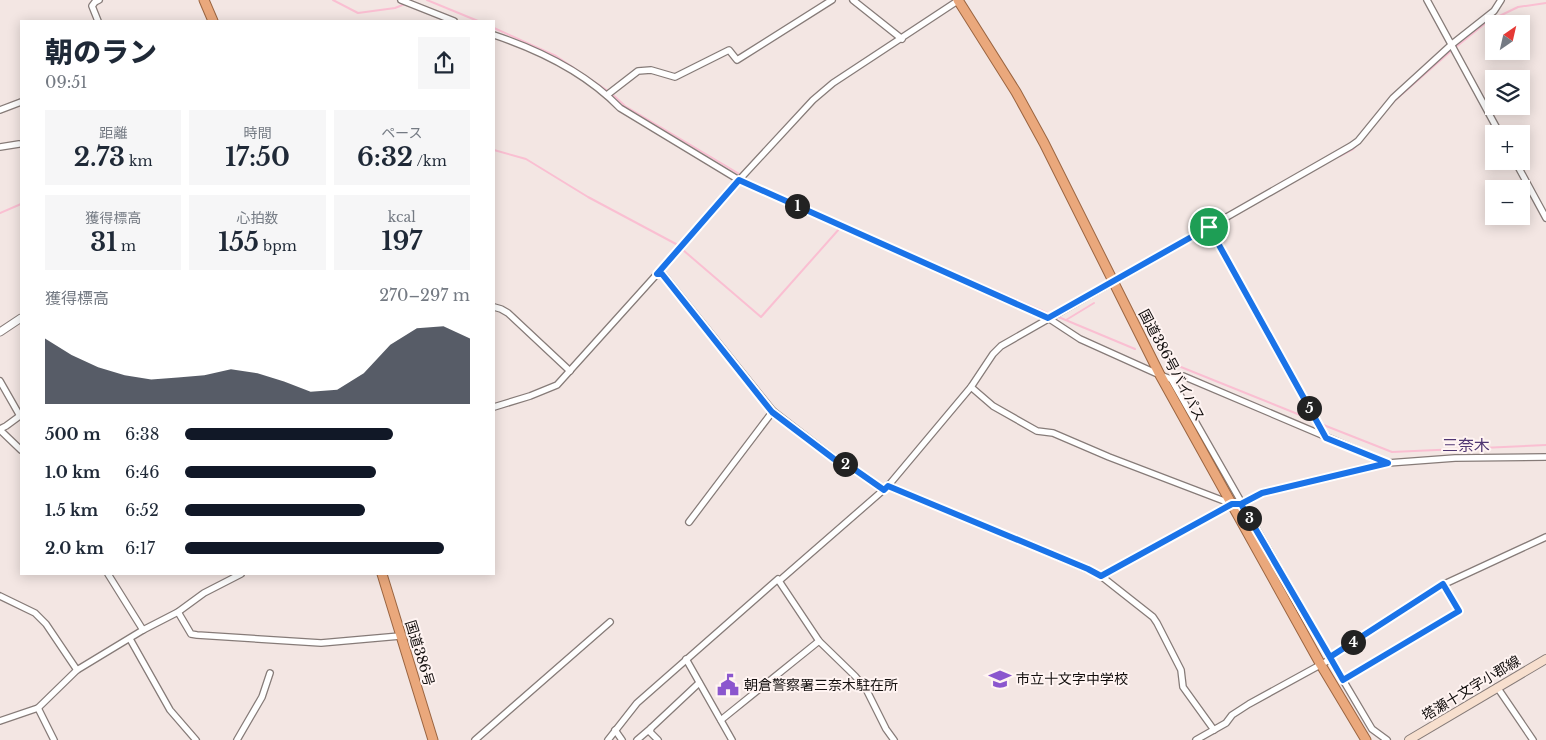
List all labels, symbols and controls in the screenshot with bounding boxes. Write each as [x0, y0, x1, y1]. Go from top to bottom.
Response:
north arrow [1485, 15, 1530, 60]
map controls [1485, 15, 1530, 225]
text: 朝のラン [45, 35, 157, 70]
button: share [418, 37, 470, 89]
button: layers [1485, 70, 1530, 115]
text: 09:51 [45, 72, 88, 92]
text: 距離 [99, 124, 127, 142]
text: 時間 [243, 124, 271, 142]
text: ペース [381, 124, 422, 142]
button: + [1485, 125, 1530, 170]
text: 2.73 [74, 142, 125, 173]
text: 17:50 [225, 142, 290, 173]
text: 6:32 [357, 142, 413, 173]
text: km [125, 152, 153, 170]
text: /km [413, 152, 447, 170]
button: − [1485, 180, 1530, 225]
pin: 1 [784, 194, 810, 218]
text: 1 [794, 197, 801, 215]
pin [1188, 206, 1230, 248]
text: kcal [388, 208, 416, 226]
text: 獲得標高 [85, 209, 141, 227]
text: 心拍数 [236, 209, 278, 227]
icon: arrive [1195, 213, 1223, 241]
text: 197 [381, 226, 422, 257]
text: 31 [90, 227, 117, 258]
text: 155 [218, 227, 259, 258]
text: m [117, 237, 136, 255]
text: bpm [259, 237, 297, 255]
text: 270–297 m [379, 285, 470, 305]
text: 獲得標高 [45, 288, 109, 308]
street label: 国道386号バイパス [1135, 306, 1209, 424]
pin: 5 [1296, 396, 1322, 420]
text: 5 [1305, 399, 1314, 417]
text: 500 m [45, 424, 101, 444]
text: 6:38 [125, 424, 159, 444]
district label: 三奈木 [1442, 435, 1490, 455]
pin: 2 [832, 452, 858, 476]
text: 2 [841, 455, 850, 473]
text: 1.0 km [45, 462, 100, 482]
text: 6:46 [125, 462, 160, 482]
text: 1.5 km [45, 500, 98, 520]
text: 6:52 [125, 500, 159, 520]
pin: 3 [1236, 506, 1262, 530]
text: 3 [1245, 509, 1254, 527]
text: 2.0 km [45, 538, 104, 558]
text: 6:17 [125, 538, 155, 558]
street label: 国道386号 [401, 618, 439, 688]
pin: 4 [1340, 630, 1366, 654]
text: 4 [1349, 633, 1358, 651]
street label: 塔瀬十文字小郡線 [1418, 651, 1524, 725]
school or university icon: 市立十文字中学校 [987, 666, 1013, 692]
place label: 市立十文字中学校 [1016, 670, 1128, 688]
public building icon: 朝倉警察署三奈木駐在所 [715, 672, 741, 698]
place label: 朝倉警察署三奈木駐在所 [744, 676, 898, 694]

